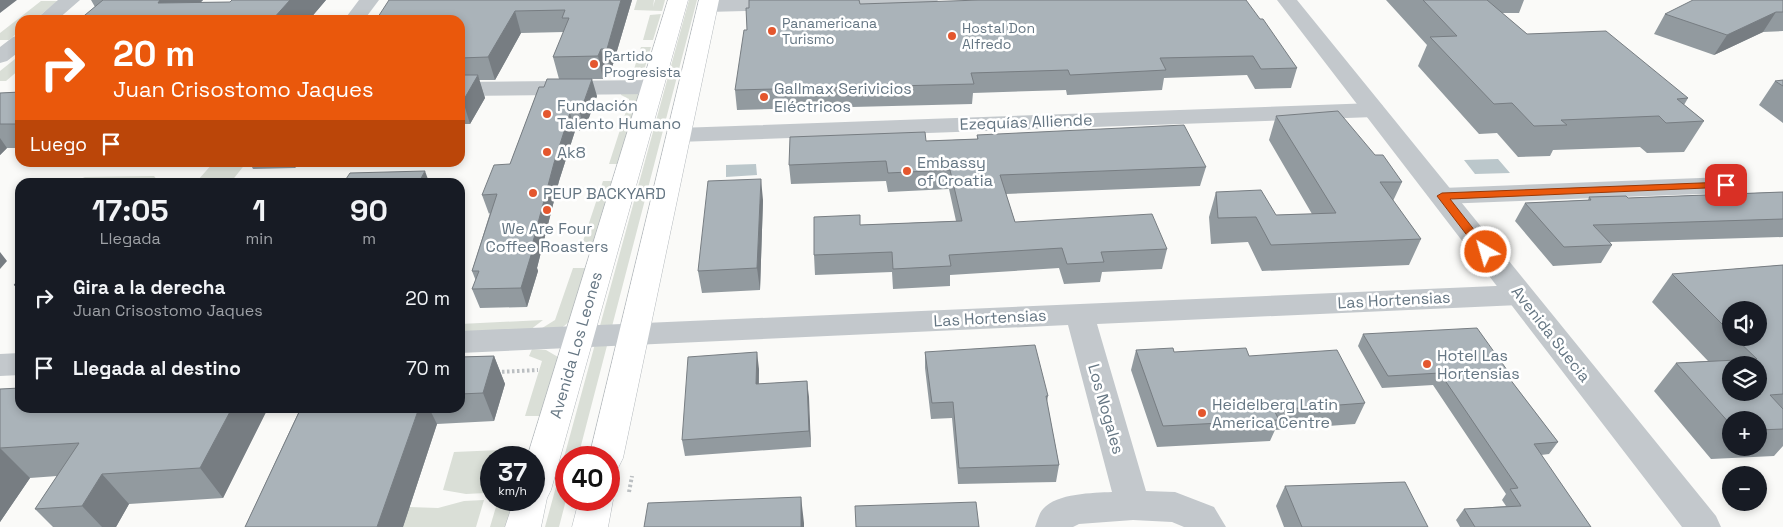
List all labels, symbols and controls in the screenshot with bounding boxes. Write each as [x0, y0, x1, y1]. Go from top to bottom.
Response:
place label: Panamericana Turismo [782, 14, 877, 48]
place label: Hostal Don Alfredo [962, 19, 1035, 53]
marker: Panamericana Turismo [766, 25, 778, 37]
marker: Hostal Don Alfredo [946, 30, 958, 42]
text: 20 m [113, 32, 195, 76]
icon: right [30, 35, 95, 100]
place label: Partido Progresista [604, 47, 681, 81]
marker: Partido Progresista [588, 58, 600, 70]
text: Juan Crisostomo Jaques [113, 75, 374, 103]
place label: Gallmax Serivicios Eléctricos [774, 78, 912, 117]
marker: Gallmax Serivicios Eléctricos [758, 91, 770, 103]
place label: Fundación Talento Humano [557, 95, 681, 134]
marker: Fundación Talento Humano [541, 108, 553, 120]
street label: Ezequías Alliende [959, 109, 1093, 135]
icon: arrive [97, 130, 125, 158]
text: Luego [30, 132, 87, 157]
place label: Ak8 [557, 142, 586, 163]
marker: Ak8 [541, 146, 553, 158]
place label: Embassy of Croatia [917, 152, 993, 191]
pin [1705, 164, 1747, 206]
marker: Embassy of Croatia [901, 165, 913, 177]
icon: arrive [1712, 171, 1740, 199]
place label: PEUP BACKYARD [543, 183, 666, 204]
marker: PEUP BACKYARD [527, 187, 539, 199]
text: 17:05 [92, 191, 169, 230]
text: 1 [253, 191, 266, 230]
text: 90 [350, 191, 388, 230]
marker: We Are Four Coffee Roasters [541, 204, 553, 216]
place label: We Are Four Coffee Roasters [486, 218, 608, 257]
position arrow [1459, 225, 1511, 277]
text: Llegada [100, 228, 161, 249]
text: min [246, 228, 273, 249]
text: m [362, 228, 376, 249]
street label: Avenida Los Leones [545, 269, 607, 421]
text: Gira a la derecha [73, 275, 225, 300]
street label: Avenida Suecia [1507, 282, 1595, 386]
icon: right [30, 284, 58, 312]
text: 20 m [405, 286, 450, 311]
street label: Las Hortensias [1337, 287, 1451, 313]
text: Juan Crisostomo Jaques [73, 300, 263, 321]
map controls [1722, 301, 1767, 511]
button: sound [1722, 301, 1767, 346]
street label: Las Hortensias [933, 305, 1047, 331]
place label: Hotel Las Hortensias [1437, 345, 1520, 384]
icon: arrive [30, 354, 58, 382]
text: Llegada al destino [73, 356, 241, 381]
text: 70 m [406, 356, 450, 381]
button: layers [1722, 356, 1767, 401]
marker: Hotel Las Hortensias [1421, 358, 1433, 370]
street label: Los Nogales [1083, 361, 1129, 457]
place label: Heidelberg Latin America Centre [1212, 394, 1338, 433]
marker: Heidelberg Latin America Centre [1196, 407, 1208, 419]
button: + [1722, 411, 1767, 456]
speed limit sign: 40 [555, 446, 620, 511]
text: 37 [498, 456, 527, 488]
button: − [1722, 466, 1767, 511]
text: km/h [498, 483, 527, 499]

